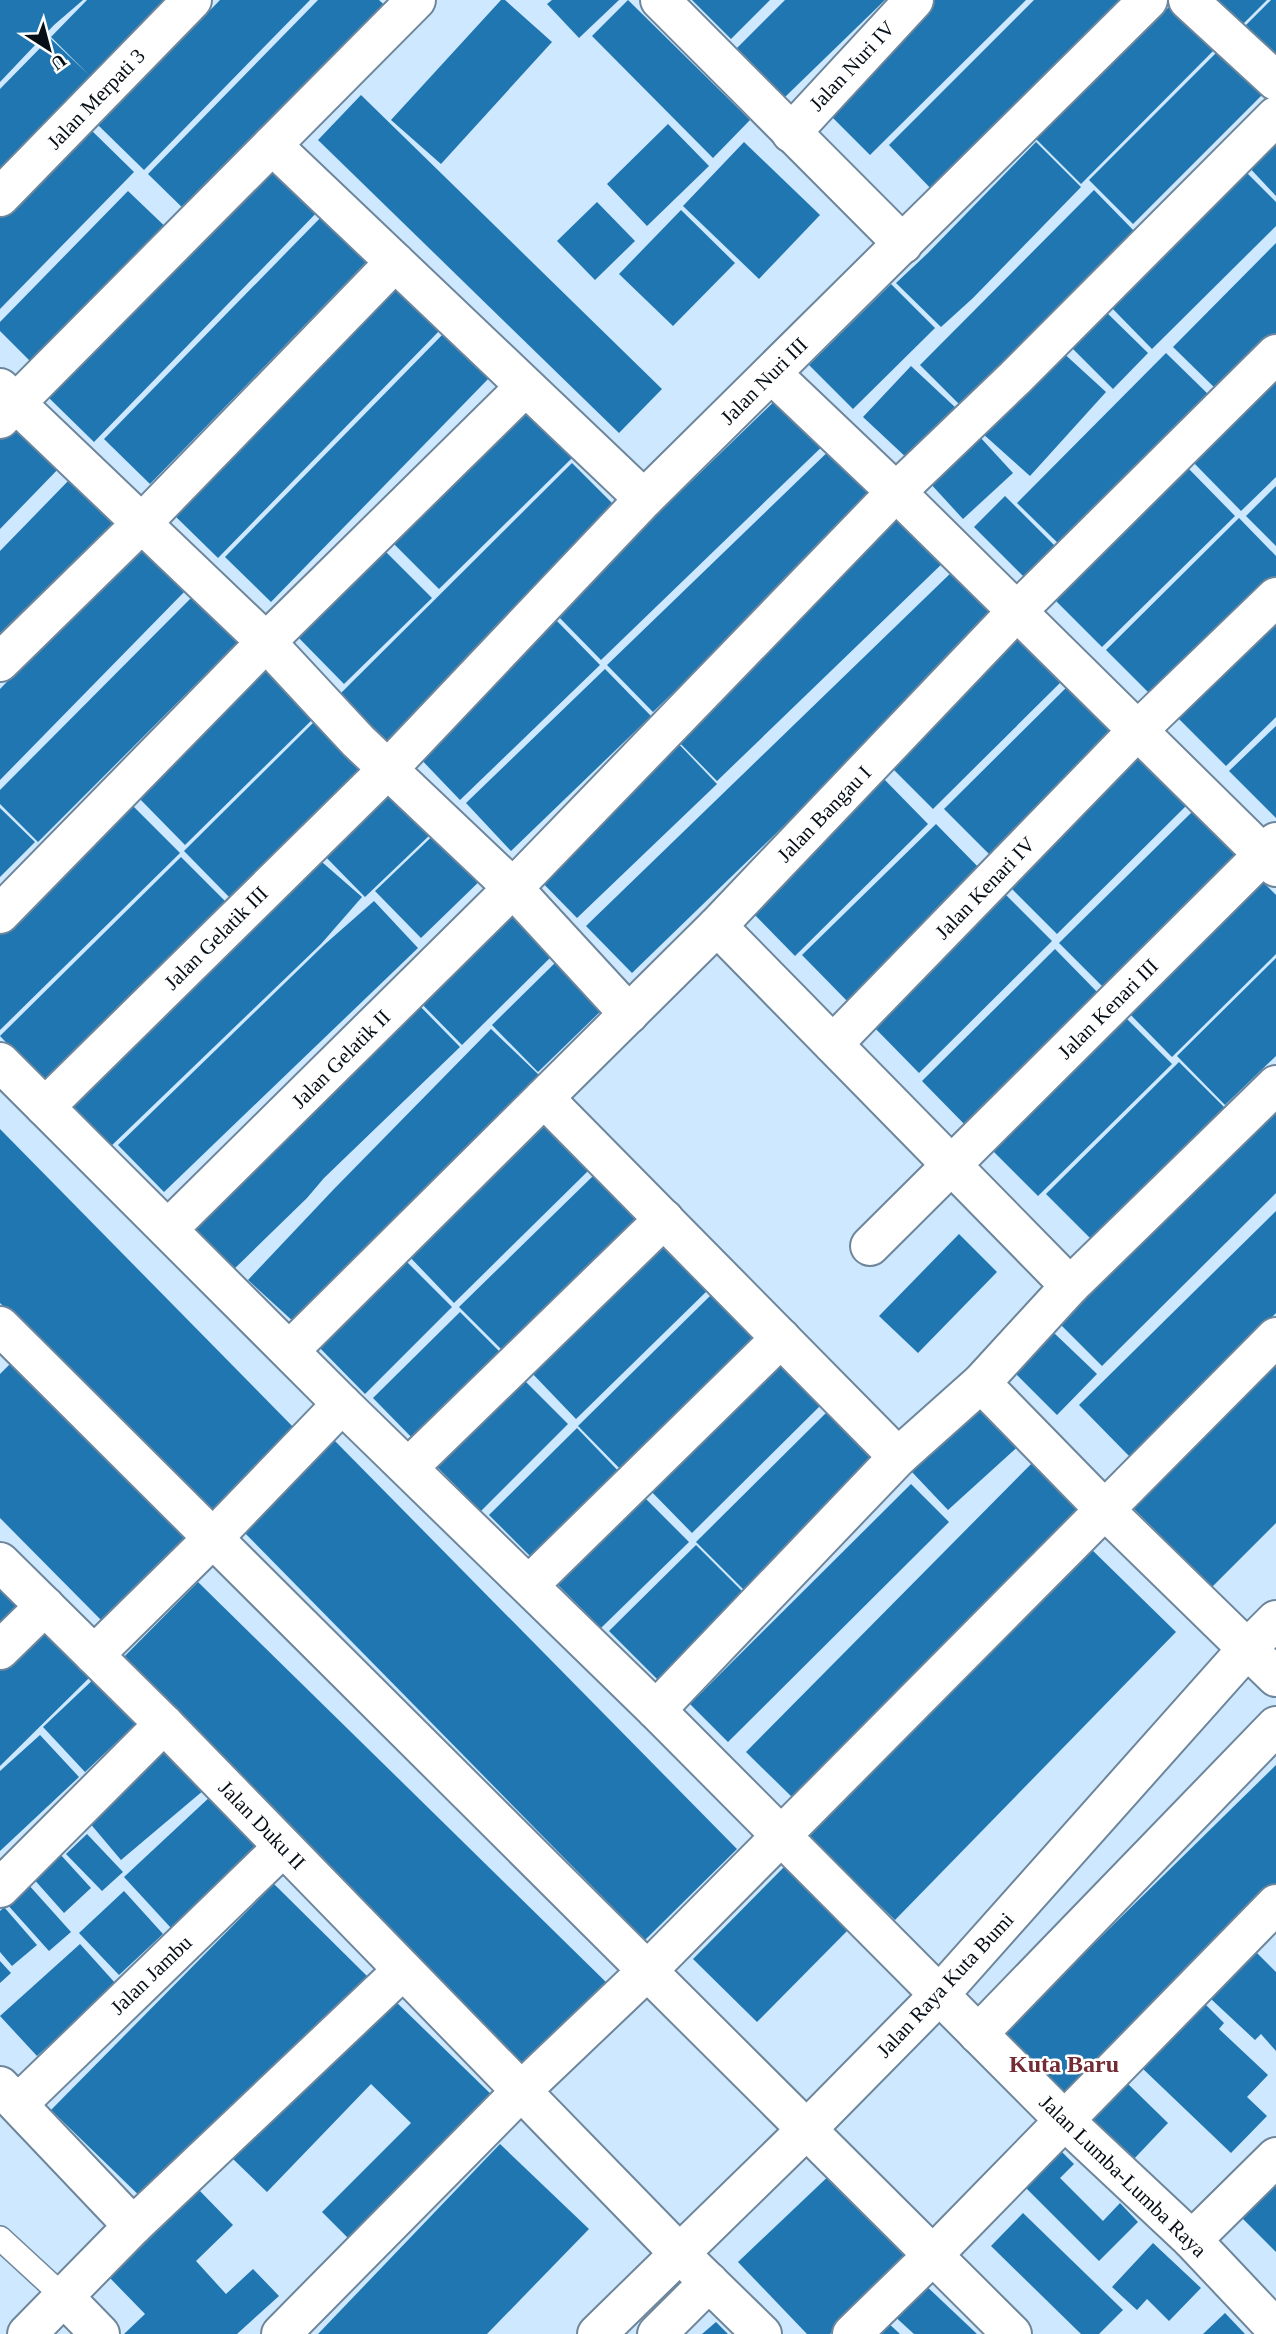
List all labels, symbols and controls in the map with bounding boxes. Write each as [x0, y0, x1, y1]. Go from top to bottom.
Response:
north arrow [14, 14, 84, 84]
street label: Jalan Nuri IV [804, 16, 900, 116]
street label: Jalan Merpati 3 [42, 44, 150, 154]
text: U [47, 50, 70, 75]
street label: Jalan Nuri III [716, 333, 812, 429]
street label: Jalan Bangau I [772, 761, 876, 867]
street label: Jalan Kenari IV [930, 832, 1040, 944]
street label: Jalan Gelatik III [159, 881, 273, 995]
street label: Jalan Kenari III [1053, 954, 1163, 1064]
street label: Jalan Gelatik II [287, 1005, 395, 1113]
street label: Jalan Duku II [214, 1776, 310, 1874]
street label: Jalan Raya Kuta Bumi [872, 1907, 1019, 2062]
street label: Jalan Jambu [106, 1930, 197, 2019]
district label: Kuta Baru [1009, 2051, 1119, 2077]
street label: Jalan Lumba-Lumba Raya [1035, 2090, 1212, 2262]

